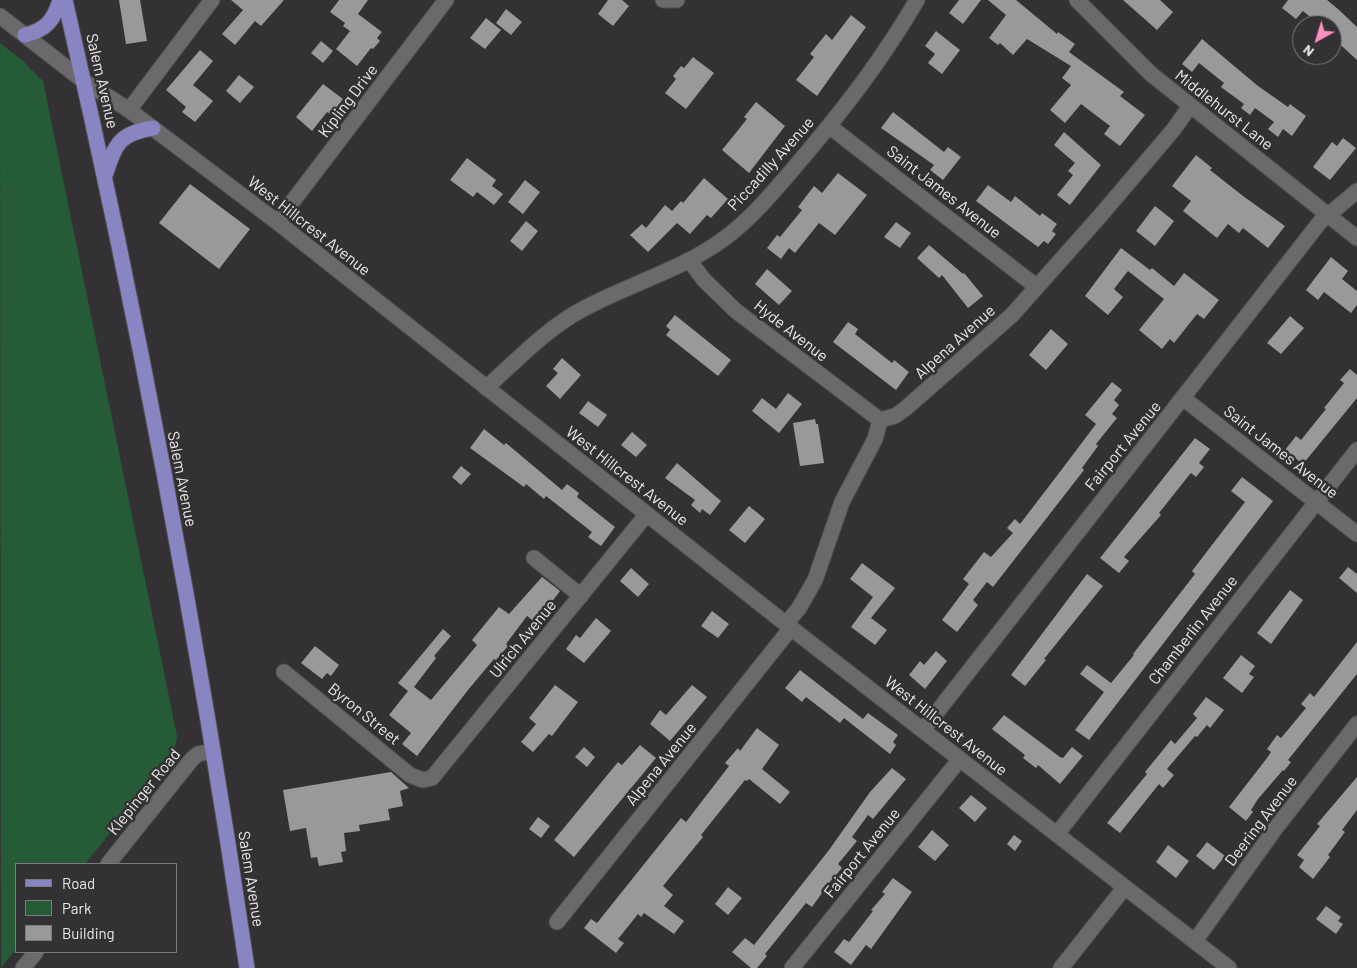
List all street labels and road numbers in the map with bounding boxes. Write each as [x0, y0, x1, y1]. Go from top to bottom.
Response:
street label: Salem Avenue [82, 32, 122, 130]
street label: Kipling Drive [314, 61, 382, 141]
street label: Middlehurst Lane [1171, 66, 1277, 154]
street label: Piccadilly Avenue [724, 113, 818, 215]
street label: Saint James Avenue [883, 141, 1005, 243]
street label: West Hillcrest Avenue [244, 172, 374, 280]
street label: Hyde Avenue [750, 296, 832, 366]
street label: Alpena Avenue [911, 301, 999, 383]
street label: Fairport Avenue [1081, 397, 1165, 495]
street label: Saint James Avenue [1220, 401, 1342, 503]
street label: West Hillcrest Avenue [562, 422, 692, 530]
street label: Salem Avenue [163, 430, 201, 528]
street label: Chamberlin Avenue [1144, 572, 1242, 688]
street label: Ulrich Avenue [486, 596, 560, 682]
street label: West Hillcrest Avenue [881, 672, 1011, 780]
street label: Byron Street [324, 679, 404, 749]
street label: Alpena Avenue [622, 719, 700, 809]
street label: Klepinger Road [103, 745, 185, 839]
street label: Deering Avenue [1221, 772, 1301, 870]
street label: Fairport Avenue [820, 804, 904, 902]
street label: Salem Avenue [234, 830, 268, 928]

